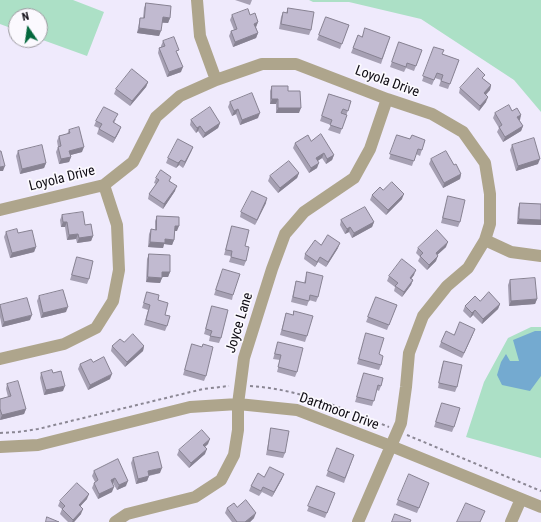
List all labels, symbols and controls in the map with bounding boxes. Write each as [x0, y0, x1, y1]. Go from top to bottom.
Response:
north arrow [8, 8, 48, 48]
text: N [21, 10, 30, 24]
street label: Loyola Drive [352, 63, 422, 101]
street label: Loyola Drive [27, 163, 97, 195]
street label: Joyce Lane [223, 291, 257, 355]
street label: Dartmoor Drive [297, 390, 381, 434]

